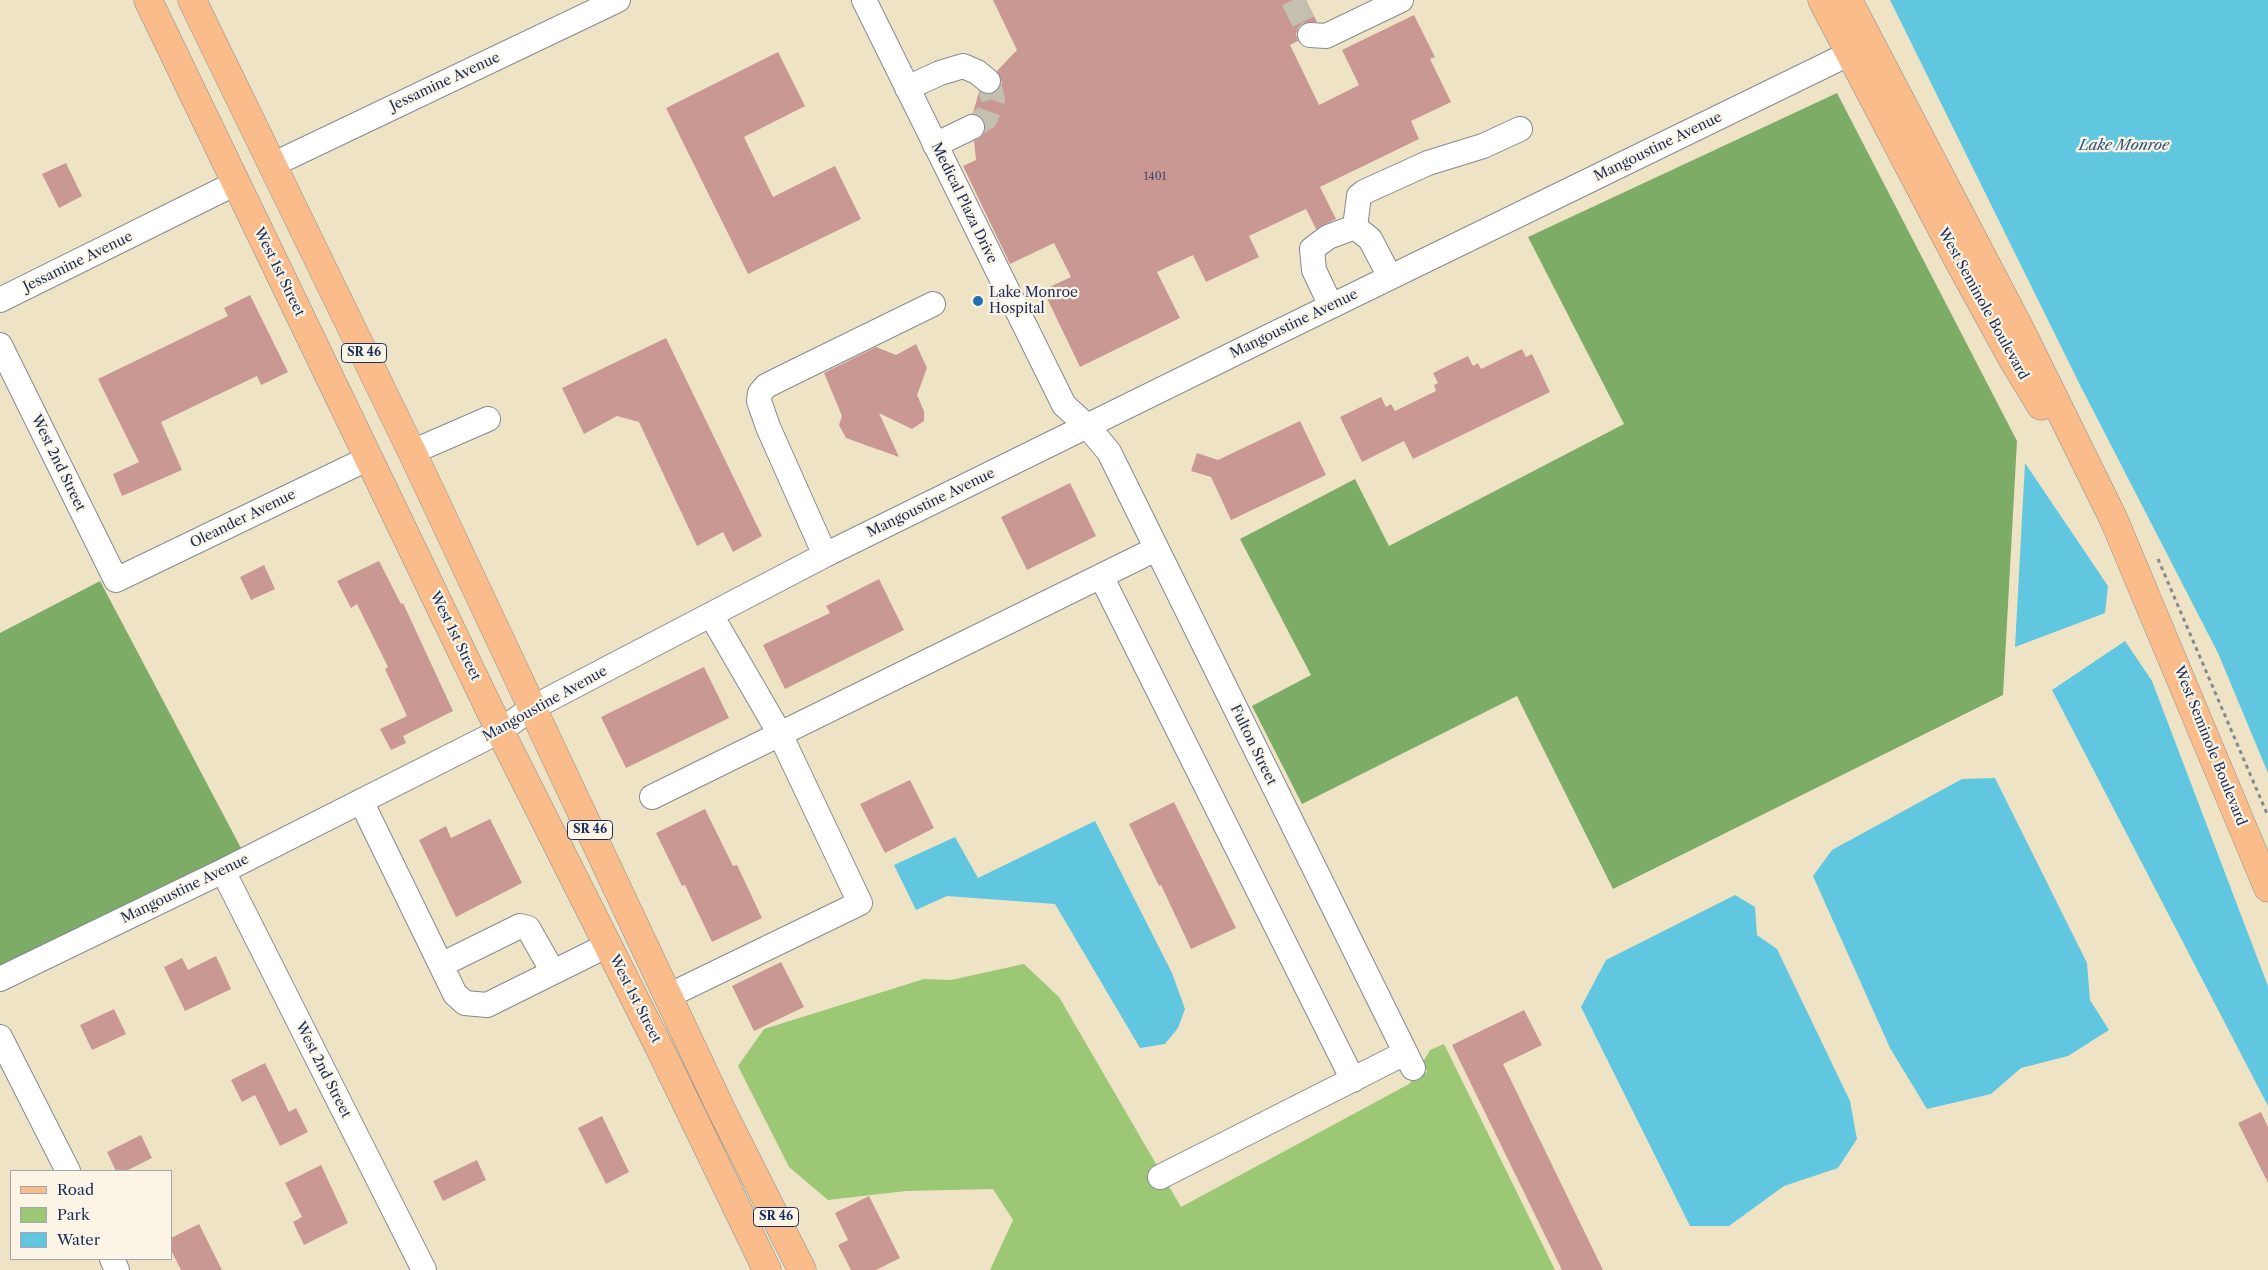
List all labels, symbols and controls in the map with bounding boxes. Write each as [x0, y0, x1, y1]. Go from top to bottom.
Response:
street label: Jessamine Avenue [387, 49, 503, 115]
street label: Mangoustine Avenue [1591, 109, 1725, 185]
water label: Lake Monroe [2079, 137, 2169, 155]
street label: Medical Plaza Drive [927, 140, 1001, 266]
house number: 1401 [1144, 170, 1166, 184]
street label: West 1st Street [250, 225, 308, 319]
street label: West Seminole Boulevard [1934, 225, 2032, 383]
street label: Jessamine Avenue [21, 228, 135, 296]
place label: Lake Monroe Hospital [989, 285, 1078, 318]
street label: Mangoustine Avenue [1227, 286, 1361, 362]
marker: Lake Monroe Hospital [971, 294, 985, 308]
road number: SR 46 [342, 343, 386, 362]
street label: West 2nd Street [27, 412, 89, 514]
street label: Mangoustine Avenue [864, 465, 998, 541]
street label: Oleander Avenue [187, 486, 299, 552]
street label: West 1st Street [426, 589, 484, 683]
street label: Mangoustine Avenue [480, 663, 610, 745]
street label: West Seminole Boulevard [2170, 664, 2250, 828]
street label: Fulton Street [1226, 702, 1280, 788]
road number: SR 46 [568, 820, 612, 840]
street label: Mangoustine Avenue [118, 851, 252, 927]
street label: West 1st Street [606, 952, 664, 1046]
street label: West 2nd Street [292, 1019, 354, 1121]
legend [10, 1170, 172, 1260]
text: Road [57, 1180, 94, 1199]
text: Park [57, 1205, 90, 1224]
road number: SR 46 [754, 1208, 798, 1226]
text: Water [57, 1230, 100, 1249]

